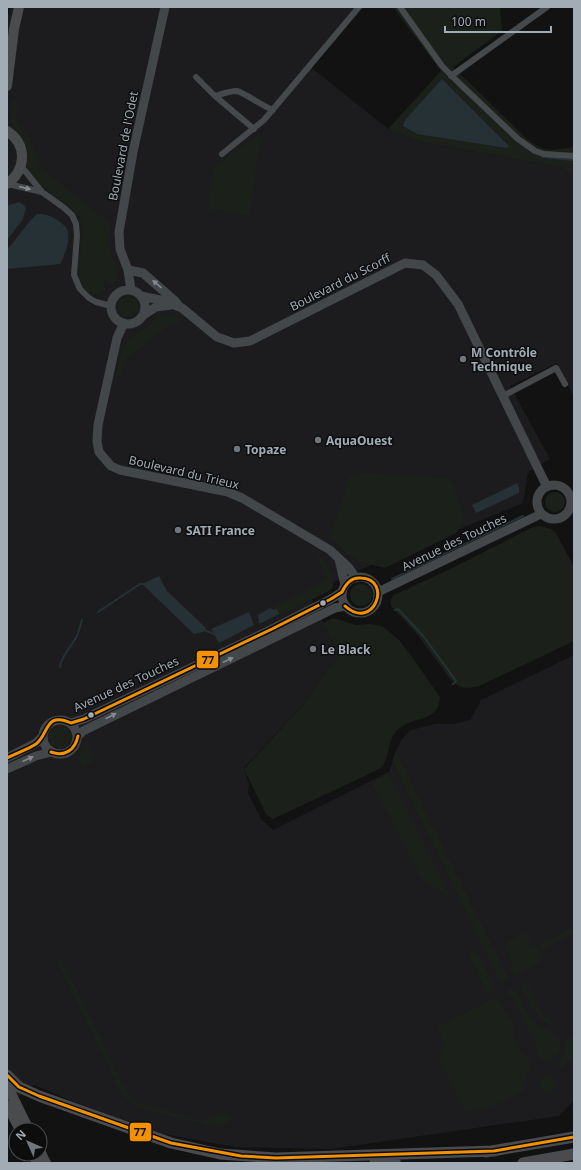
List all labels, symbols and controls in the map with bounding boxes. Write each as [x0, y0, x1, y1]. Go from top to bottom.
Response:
scale bar [445, 8, 551, 34]
text: 100 m [451, 13, 486, 30]
street label: Boulevard de l'Odet [104, 89, 142, 202]
one-way arrow [19, 185, 31, 191]
street label: Boulevard du Scorff [287, 249, 394, 315]
one-way arrow [151, 280, 162, 289]
place label: M Contrôle Technique [471, 344, 537, 375]
marker: M Contrôle Technique [458, 354, 468, 364]
place label: AquaOuest [326, 432, 393, 449]
marker: AquaOuest [313, 435, 323, 445]
place label: Topaze [245, 441, 286, 458]
marker: Topaze [232, 444, 242, 454]
street label: Boulevard du Trieux [127, 451, 241, 493]
street label: Avenue des Touches [399, 509, 509, 575]
place label: SATI France [186, 522, 255, 539]
marker: SATI France [173, 525, 183, 535]
unlabelled marker [318, 598, 328, 608]
place label: Le Black [321, 641, 371, 658]
marker: Le Black [308, 644, 318, 654]
line badge: 77 [196, 650, 219, 669]
street label: Avenue des Touches [71, 652, 182, 716]
text: 77 [202, 652, 214, 667]
one-way arrow [223, 657, 234, 663]
unlabelled marker [86, 710, 96, 720]
one-way arrow [106, 713, 117, 720]
one-way arrow [23, 756, 34, 762]
north arrow [8, 1122, 48, 1162]
line badge: 77 [129, 1122, 152, 1142]
text: 77 [134, 1124, 146, 1139]
text: N [12, 1126, 29, 1143]

